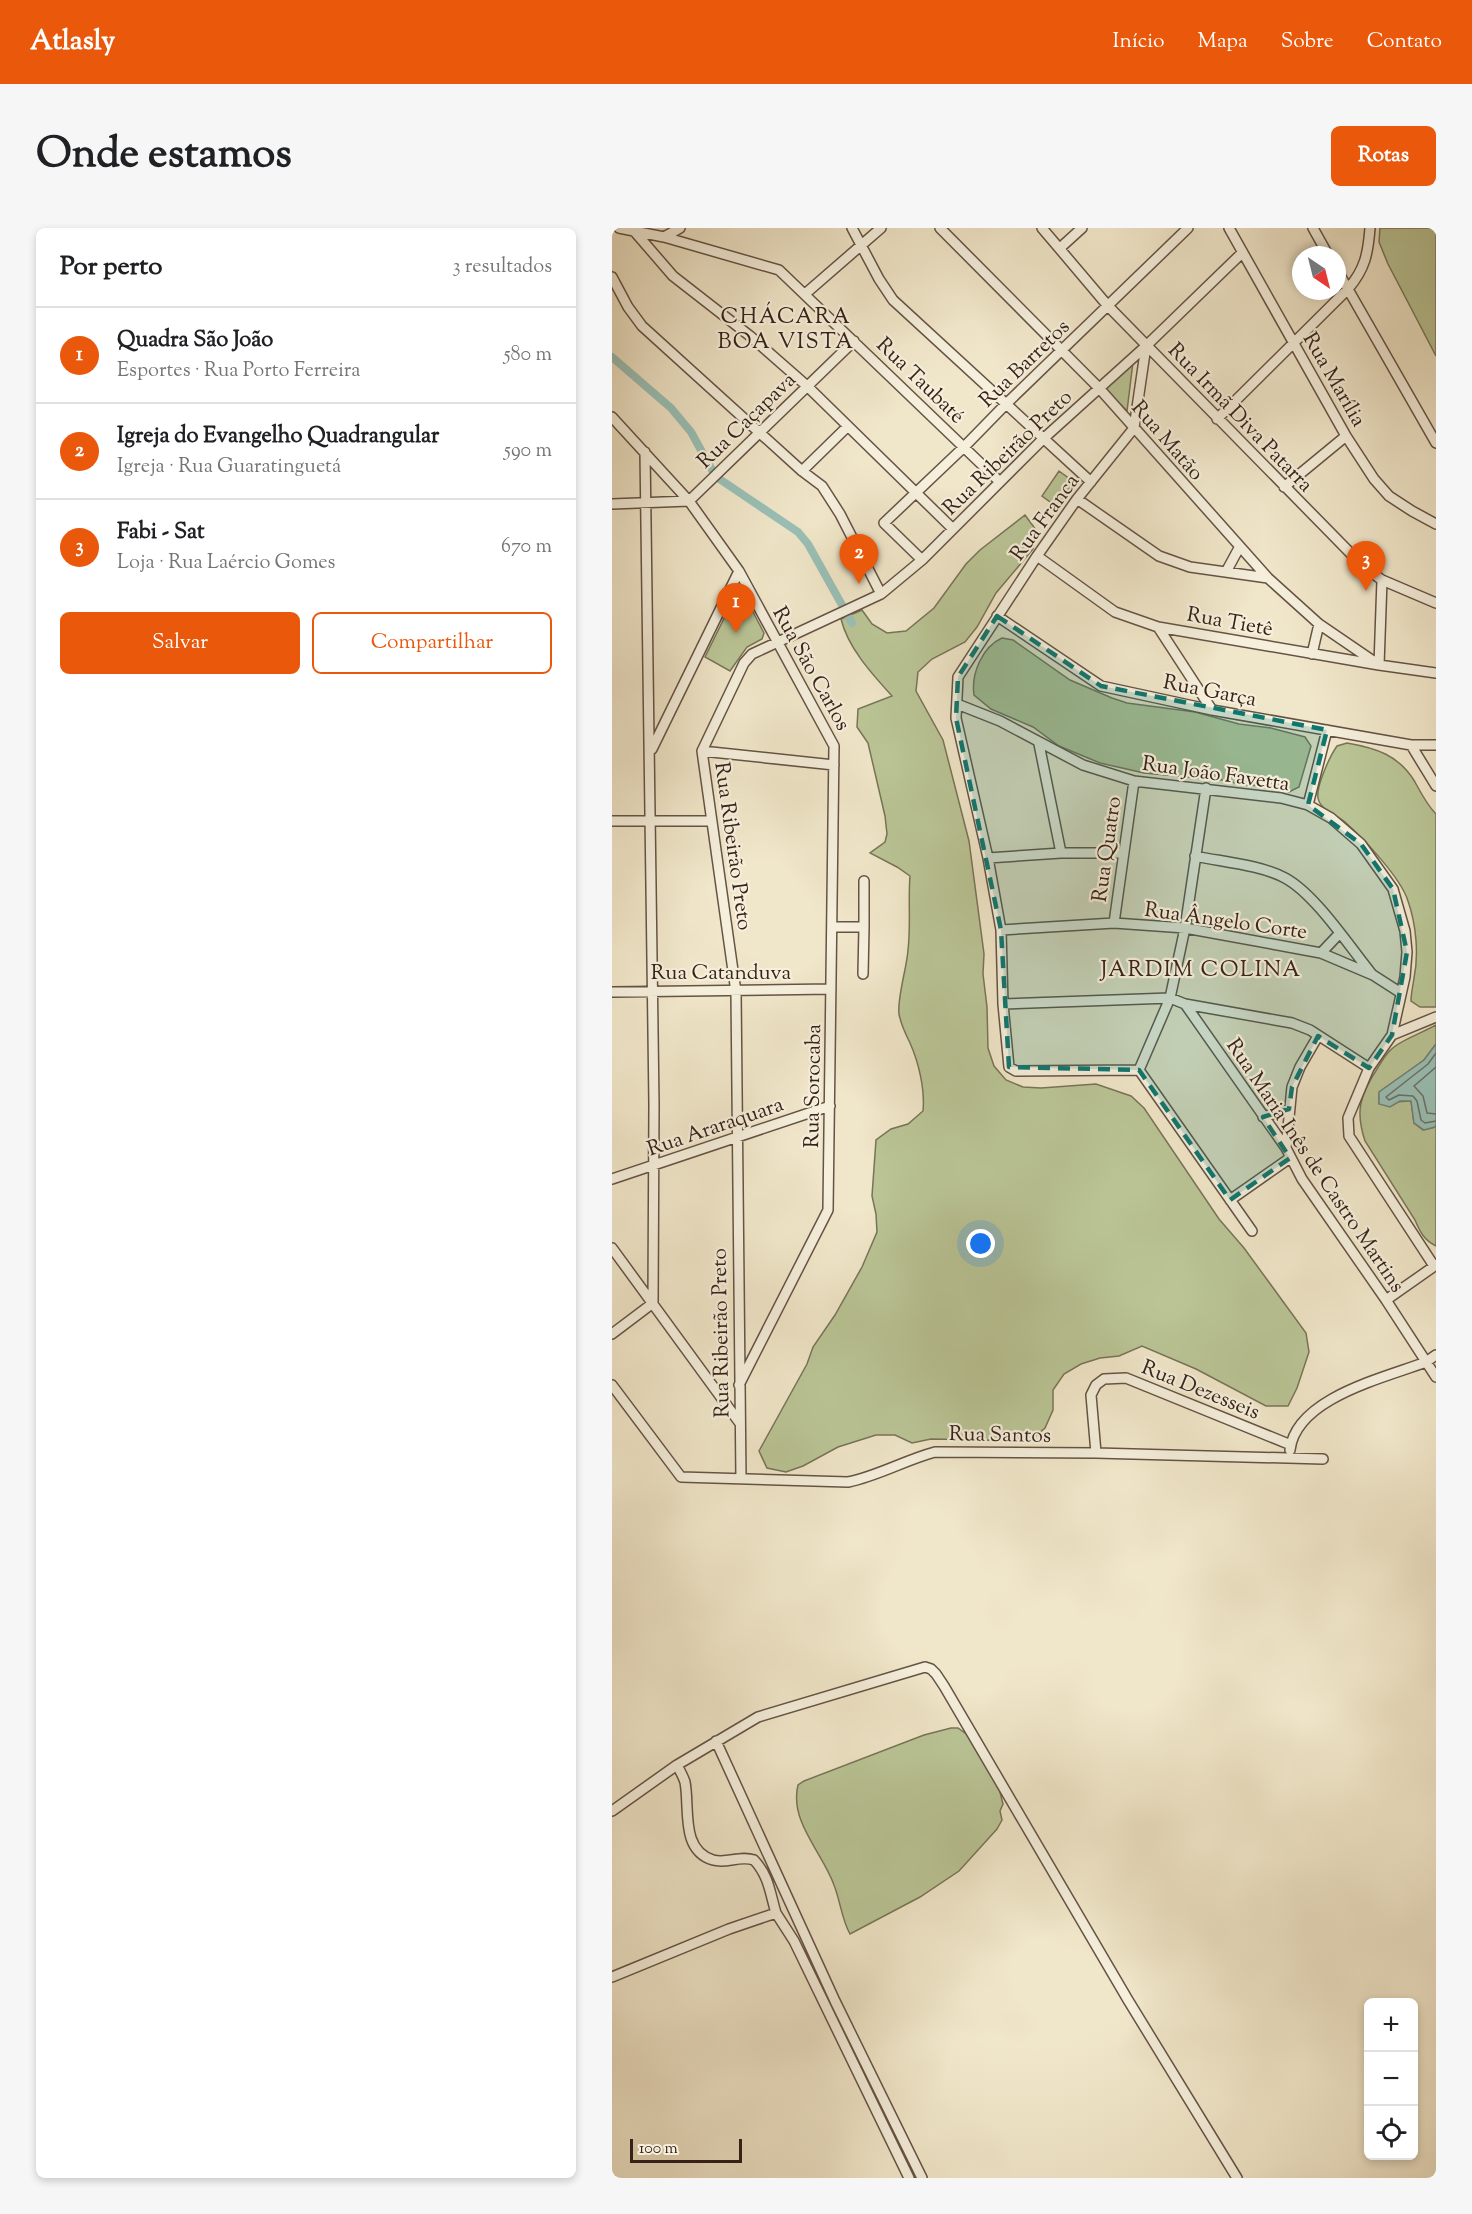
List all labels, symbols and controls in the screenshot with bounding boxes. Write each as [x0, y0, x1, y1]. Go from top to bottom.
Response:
text: Atlasly [30, 22, 115, 62]
text: Início [1113, 27, 1165, 57]
text: Mapa [1198, 27, 1248, 57]
text: Sobre [1281, 27, 1334, 57]
text: Contato [1367, 27, 1442, 57]
text: Onde estamos [36, 126, 292, 186]
button: Rotas [1331, 126, 1436, 186]
north arrow [1292, 246, 1346, 300]
text: Por perto [60, 249, 162, 286]
text: 3 resultados [452, 253, 552, 282]
district label: CHÁCARA BOA VISTA [717, 301, 855, 359]
street label: Rua Barretos [973, 313, 1077, 415]
text: Quadra São João [117, 325, 273, 357]
street label: Rua Marília [1294, 327, 1373, 433]
street label: Rua Taubaté [869, 331, 971, 431]
street label: Rua Irmã Diva Patarra [1160, 337, 1319, 500]
text: 1 [76, 341, 83, 370]
text: 580 m [504, 341, 552, 370]
text: Esportes · Rua Porto Ferreira [117, 357, 360, 386]
street label: Rua Caçapava [691, 366, 804, 476]
street label: Rua Ribeirão Preto [937, 384, 1080, 523]
street label: Rua Matão [1123, 395, 1210, 488]
text: Igreja do Evangelho Quadrangular [117, 421, 439, 453]
text: 2 [75, 437, 84, 466]
text: 590 m [504, 437, 552, 466]
text: Igreja · Rua Guaratinguetá [117, 453, 341, 482]
street label: Rua Franca [1004, 468, 1088, 568]
text: Fabi - Sat [117, 517, 204, 549]
text: 3 [75, 533, 84, 562]
text: 670 m [501, 533, 552, 562]
pin: 2 [840, 534, 878, 584]
pin: 3 [1346, 542, 1386, 591]
text: Loja · Rua Laércio Gomes [117, 549, 335, 578]
pin: 1 [716, 584, 756, 633]
street label: Rua São Carlos [764, 601, 857, 736]
street label: Rua Tietê [1184, 601, 1275, 645]
button: Salvar [60, 612, 300, 674]
button: Compartilhar [312, 612, 552, 674]
street label: Rua Garça [1160, 668, 1259, 716]
street label: Rua João Favetta [1140, 750, 1292, 800]
street label: Rua Ribeirão Preto [705, 760, 759, 932]
street label: Rua Quatro [1086, 794, 1130, 904]
street label: Rua Ângelo Corte [1142, 896, 1309, 948]
district label: JARDIM COLINA [1099, 955, 1302, 987]
street label: Rua Catanduva [651, 959, 791, 989]
street label: Rua Sorocaba [798, 1023, 830, 1148]
street label: Rua Maria Inês de Castro Martins [1218, 1033, 1411, 1299]
street label: Rua Araraquara [643, 1090, 788, 1165]
your location [966, 1229, 995, 1258]
street label: Rua Ribeirão Preto [706, 1248, 738, 1418]
street label: Rua Dezesseis [1137, 1353, 1264, 1428]
street label: Rua Santos [949, 1420, 1051, 1452]
map controls [1364, 1998, 1418, 2160]
button: + [1364, 1998, 1418, 2052]
button: − [1364, 2052, 1418, 2106]
button: locate [1364, 2106, 1418, 2160]
scale bar [630, 2136, 742, 2164]
text: 100 m [639, 2138, 678, 2161]

